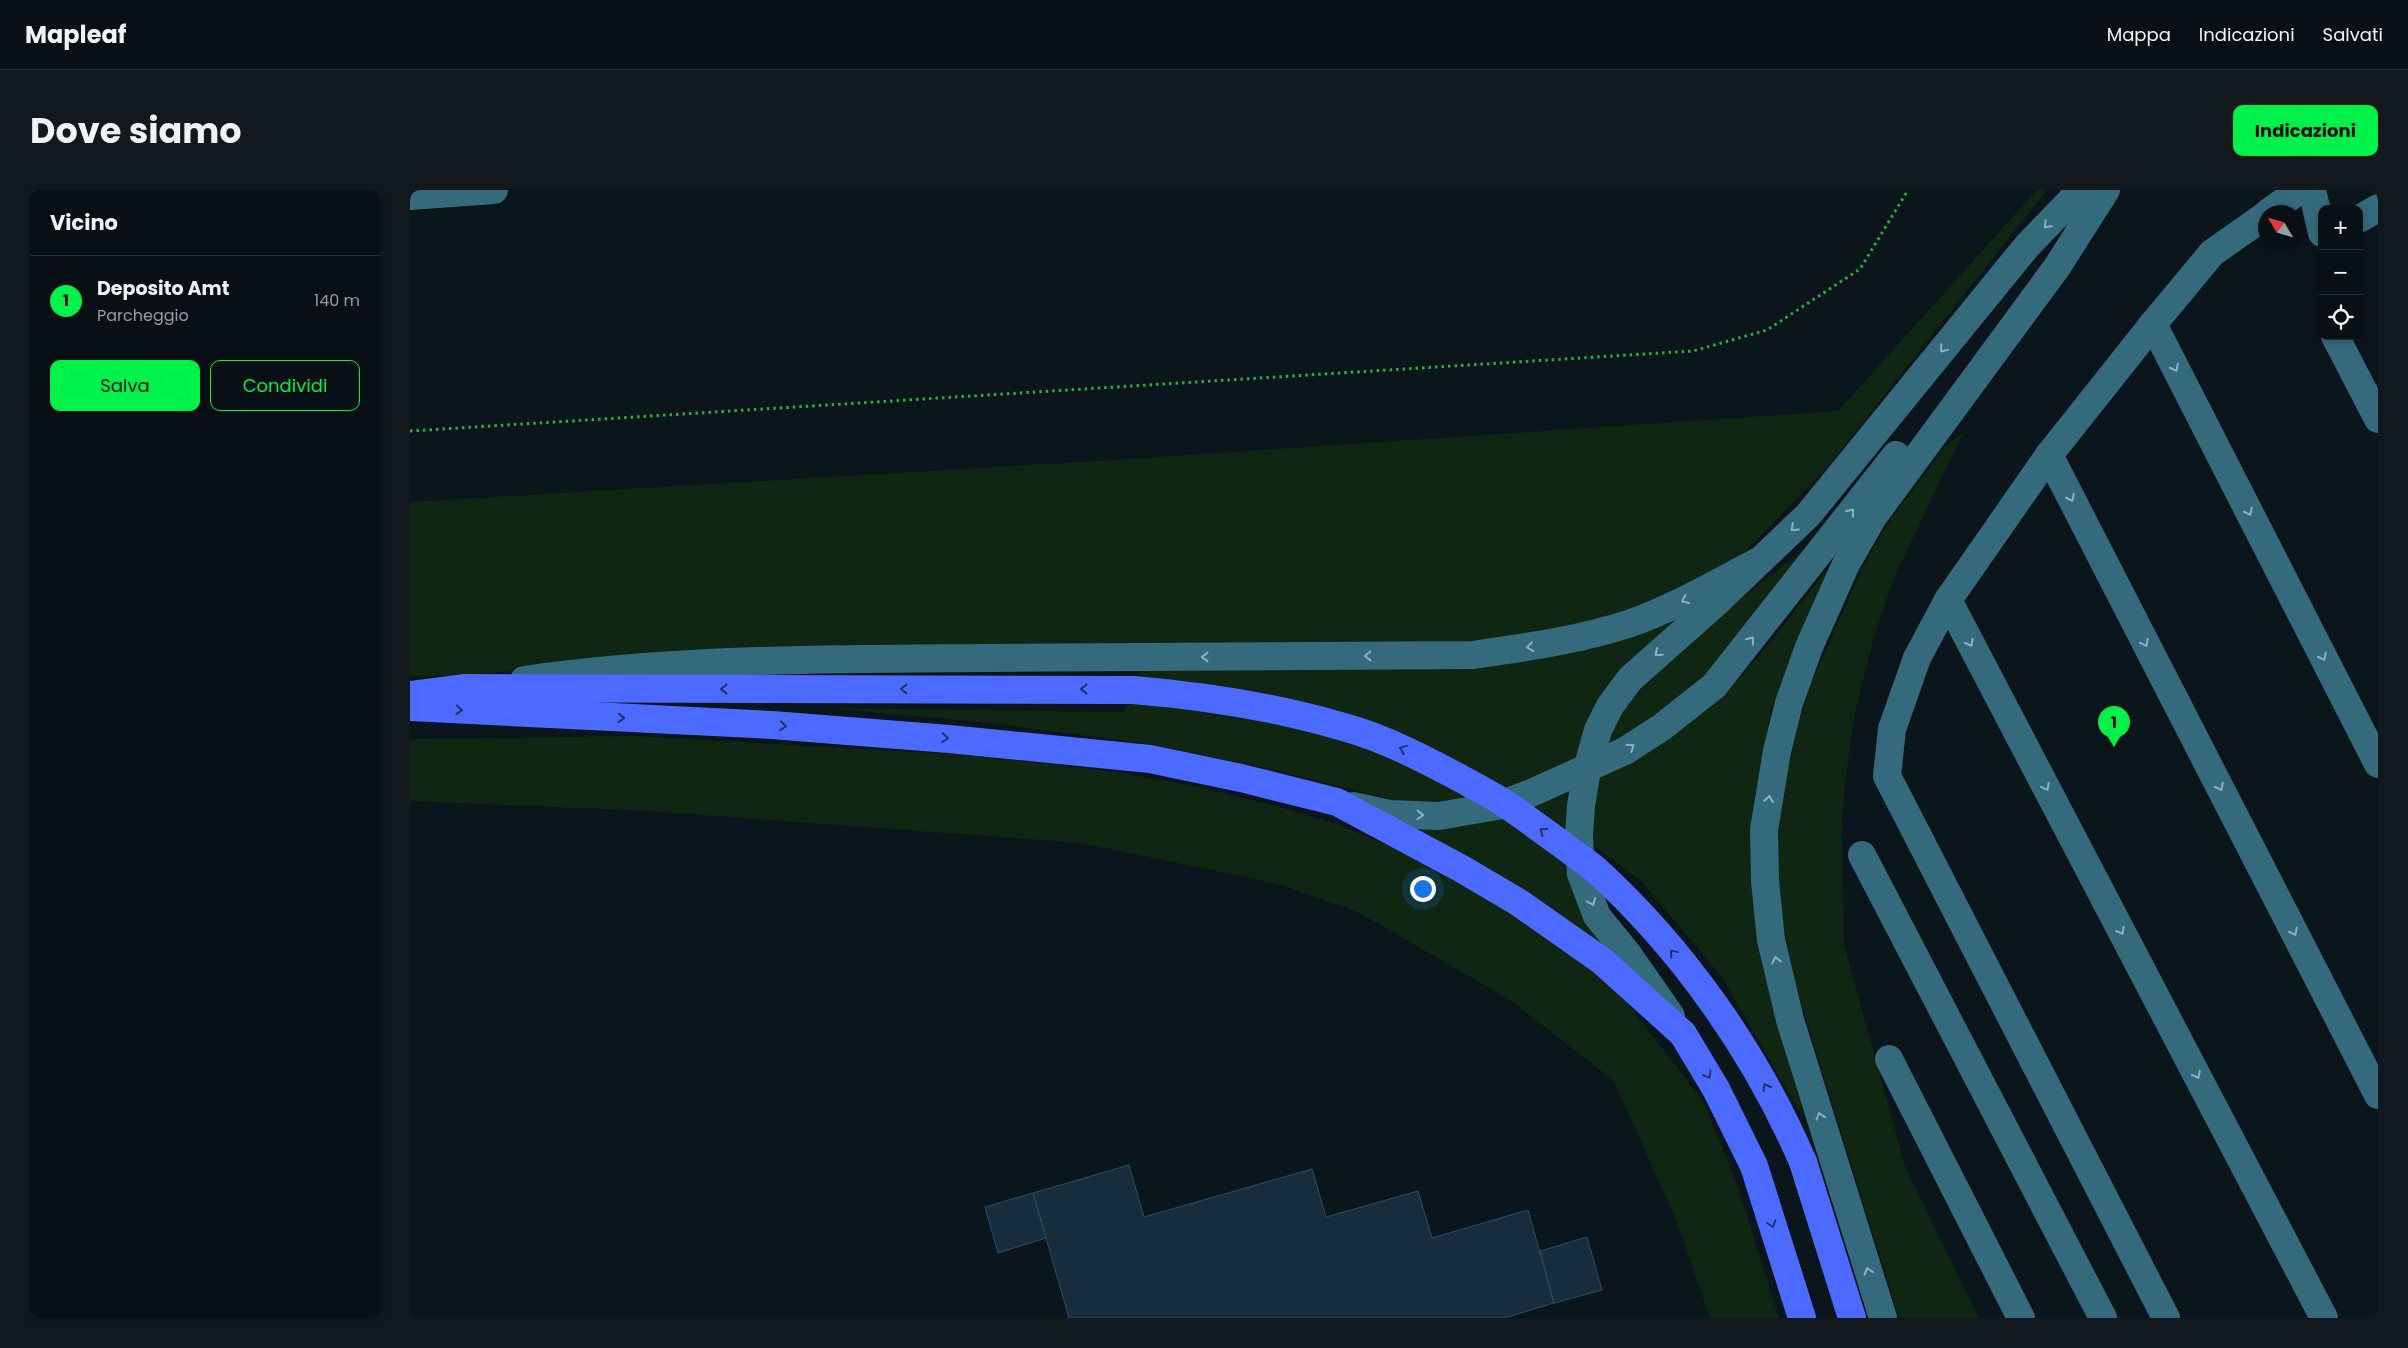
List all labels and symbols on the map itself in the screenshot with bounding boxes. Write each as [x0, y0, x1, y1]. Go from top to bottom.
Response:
north arrow [2258, 205, 2303, 250]
one-way arrow [2044, 219, 2053, 228]
one-way arrow [1939, 344, 1948, 353]
one-way arrow [2169, 363, 2179, 372]
one-way arrow [2065, 493, 2075, 502]
one-way arrow [2243, 507, 2253, 516]
one-way arrow [1846, 509, 1854, 518]
one-way arrow [1791, 522, 1800, 531]
one-way arrow [1681, 593, 1690, 604]
one-way arrow [1746, 637, 1754, 646]
one-way arrow [1964, 638, 1974, 647]
one-way arrow [2139, 638, 2149, 647]
one-way arrow [1525, 641, 1534, 651]
one-way arrow [1655, 647, 1664, 656]
one-way arrow [1364, 651, 1372, 661]
one-way arrow [1201, 652, 1209, 662]
one-way arrow [2317, 652, 2327, 661]
one-way arrow [720, 684, 728, 694]
one-way arrow [900, 684, 908, 694]
one-way arrow [1080, 684, 1088, 694]
one-way arrow [455, 705, 463, 716]
pin: 1 [2098, 706, 2130, 747]
one-way arrow [617, 713, 625, 724]
one-way arrow [780, 720, 788, 731]
one-way arrow [942, 733, 950, 744]
one-way arrow [1625, 744, 1634, 754]
one-way arrow [1399, 745, 1407, 755]
one-way arrow [2040, 782, 2050, 791]
one-way arrow [2214, 782, 2224, 791]
one-way arrow [1764, 794, 1774, 803]
one-way arrow [1416, 810, 1424, 821]
one-way arrow [1539, 828, 1549, 837]
your location [1410, 876, 1436, 902]
one-way arrow [1586, 897, 1596, 906]
one-way arrow [2115, 926, 2125, 935]
one-way arrow [2288, 927, 2298, 936]
one-way arrow [1670, 950, 1679, 959]
one-way arrow [1771, 955, 1782, 964]
one-way arrow [2190, 1069, 2200, 1078]
one-way arrow [1702, 1070, 1711, 1079]
one-way arrow [1762, 1083, 1772, 1092]
one-way arrow [1815, 1113, 1825, 1121]
one-way arrow [1766, 1220, 1776, 1228]
one-way arrow [1864, 1268, 1874, 1276]

